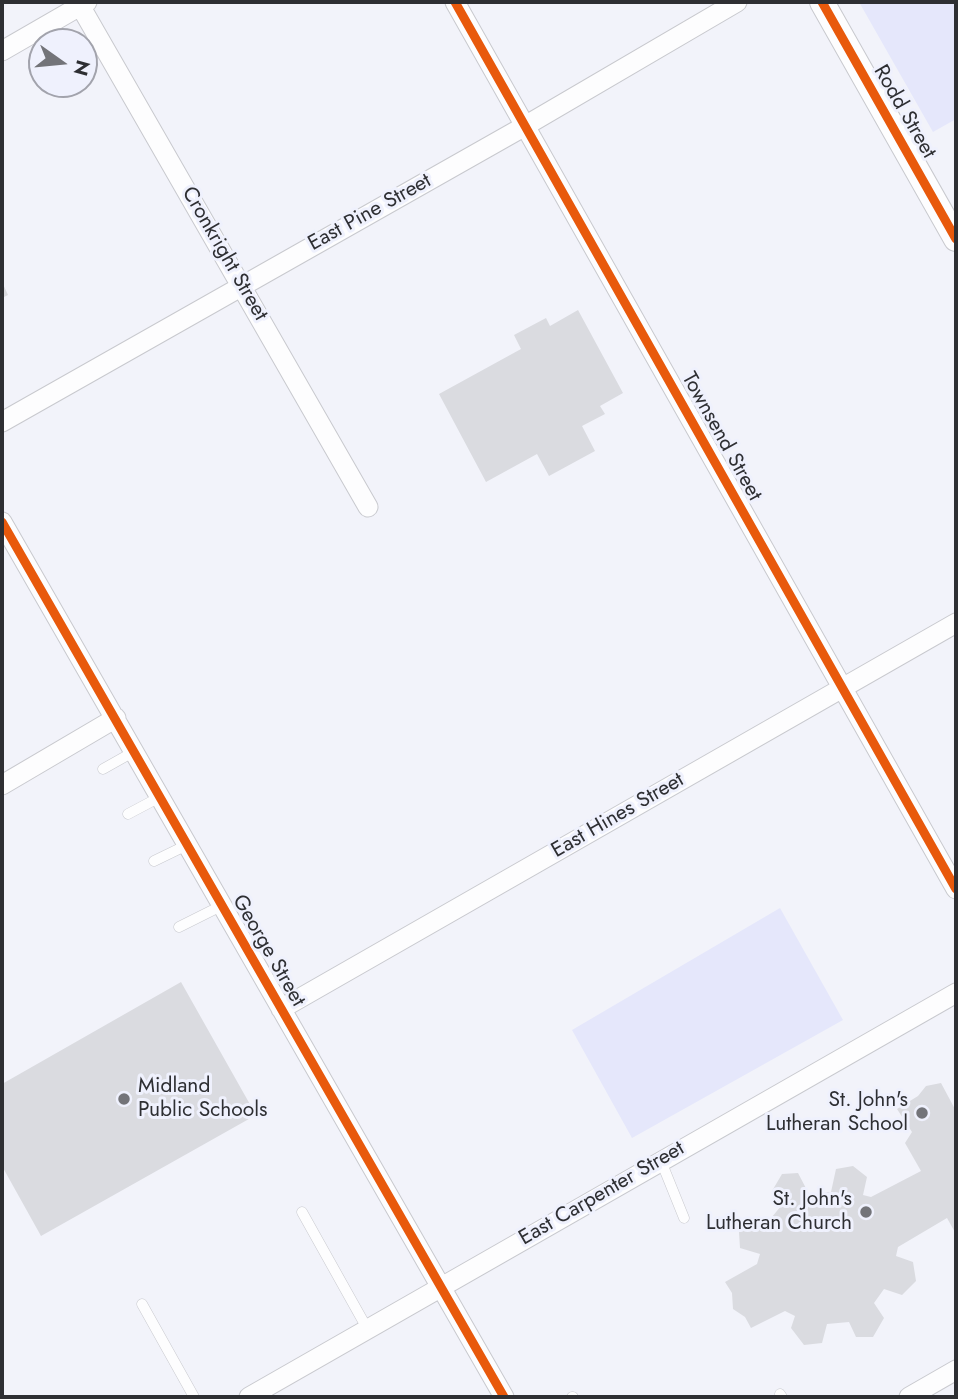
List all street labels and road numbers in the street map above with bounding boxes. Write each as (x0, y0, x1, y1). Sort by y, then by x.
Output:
street label: Rodd Street (867, 61, 941, 163)
street label: East Pine Street (304, 169, 436, 257)
street label: Cronkright Street (176, 183, 272, 325)
street label: Townsend Street (675, 368, 767, 506)
street label: East Hines Street (547, 768, 689, 864)
street label: George Street (226, 891, 310, 1011)
street label: East Carpenter Street (515, 1136, 689, 1252)

